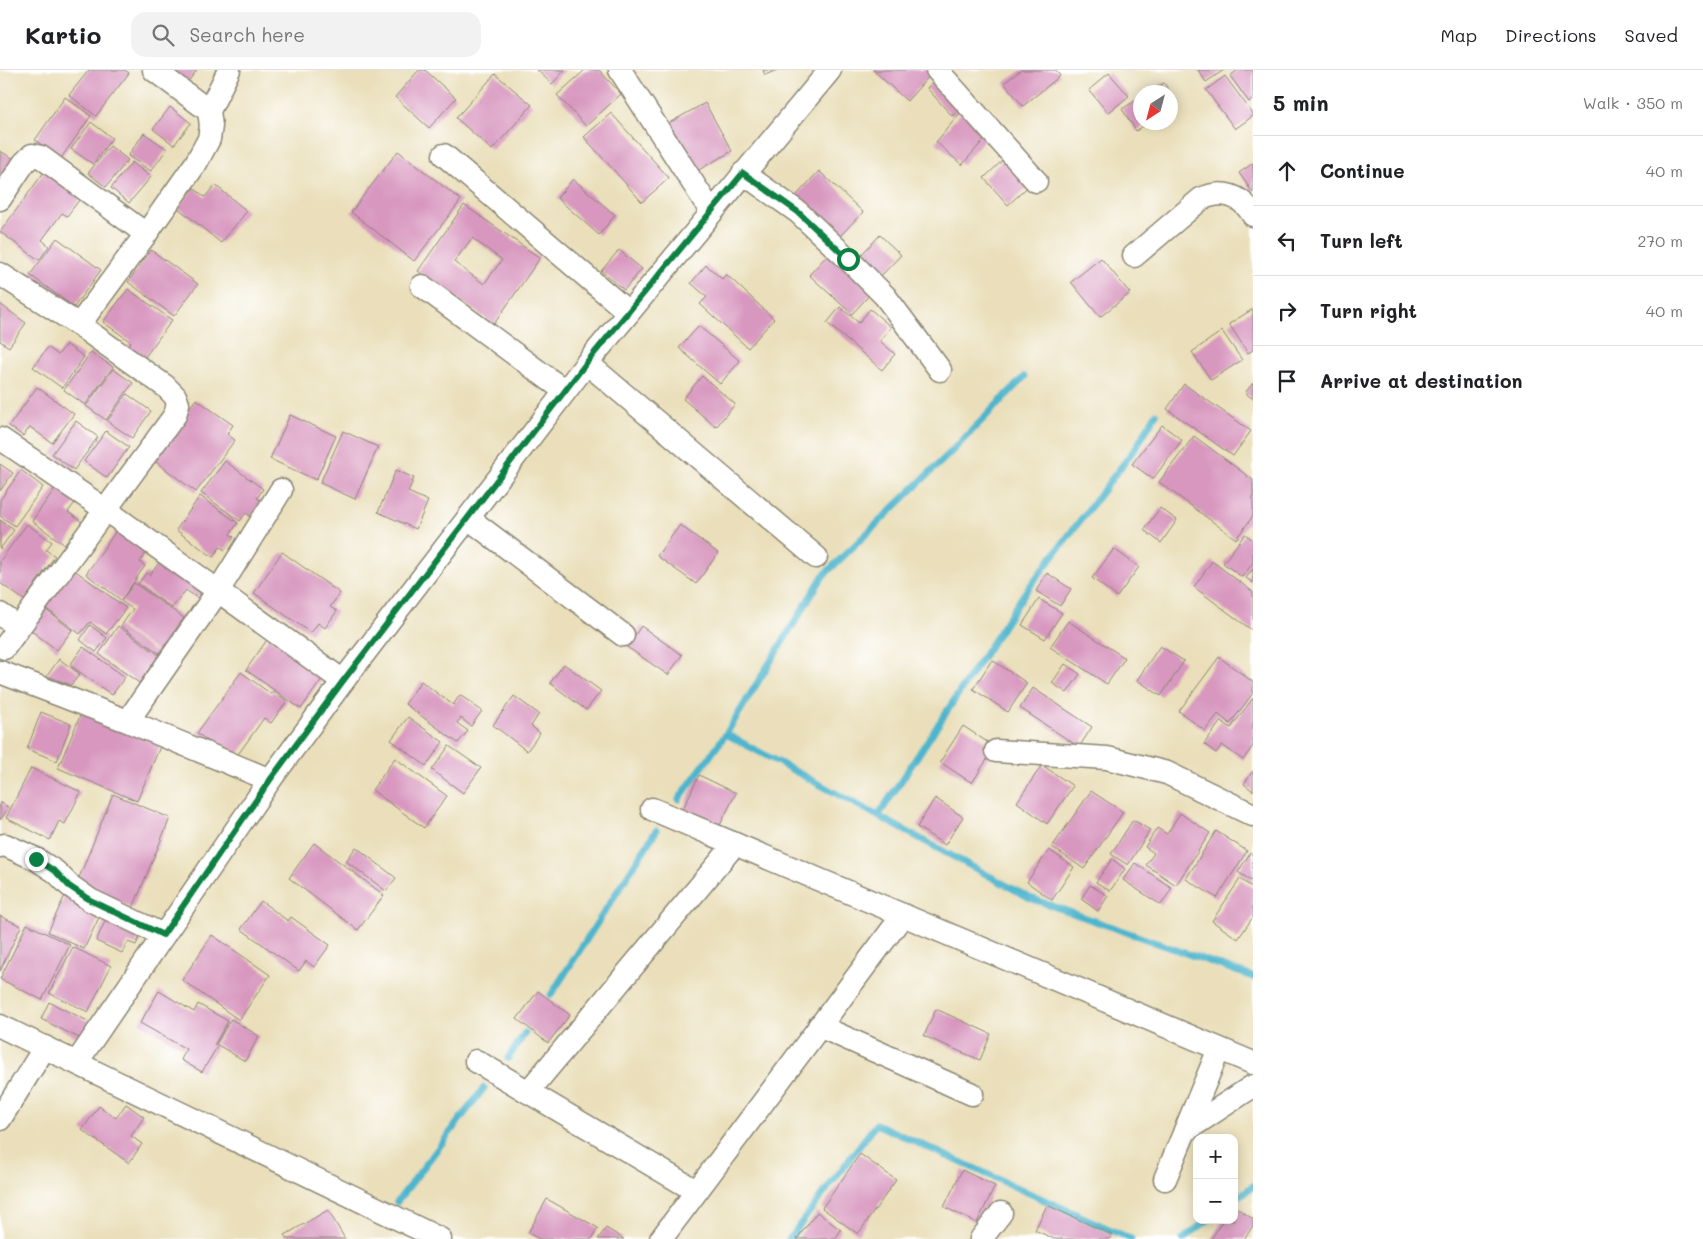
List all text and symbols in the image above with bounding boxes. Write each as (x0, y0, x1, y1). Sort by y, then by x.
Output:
search box (131, 12, 481, 57)
text: Kartio (25, 19, 101, 50)
icon: search (149, 21, 177, 49)
text: Search here (189, 22, 305, 47)
text: Map (1440, 23, 1477, 47)
text: Directions (1505, 23, 1597, 47)
text: Saved (1625, 23, 1678, 47)
north arrow (1133, 85, 1178, 130)
text: 5 min (1273, 89, 1329, 116)
text: Walk · 350 m (1583, 92, 1683, 113)
icon: ahead (1273, 157, 1301, 185)
text: Continue (1320, 158, 1405, 183)
text: 40 m (1646, 160, 1683, 181)
icon: left (1273, 227, 1301, 255)
text: Turn left (1320, 228, 1403, 253)
text: 270 m (1637, 230, 1683, 251)
route start (837, 248, 860, 271)
icon: right (1273, 297, 1301, 325)
text: Turn right (1320, 298, 1417, 323)
text: 40 m (1646, 300, 1683, 321)
icon: arrive (1273, 367, 1301, 395)
text: Arrive at destination (1320, 368, 1523, 393)
route end (25, 848, 48, 871)
map controls (1193, 1134, 1238, 1224)
button: + (1193, 1134, 1238, 1179)
button: − (1193, 1179, 1238, 1224)

